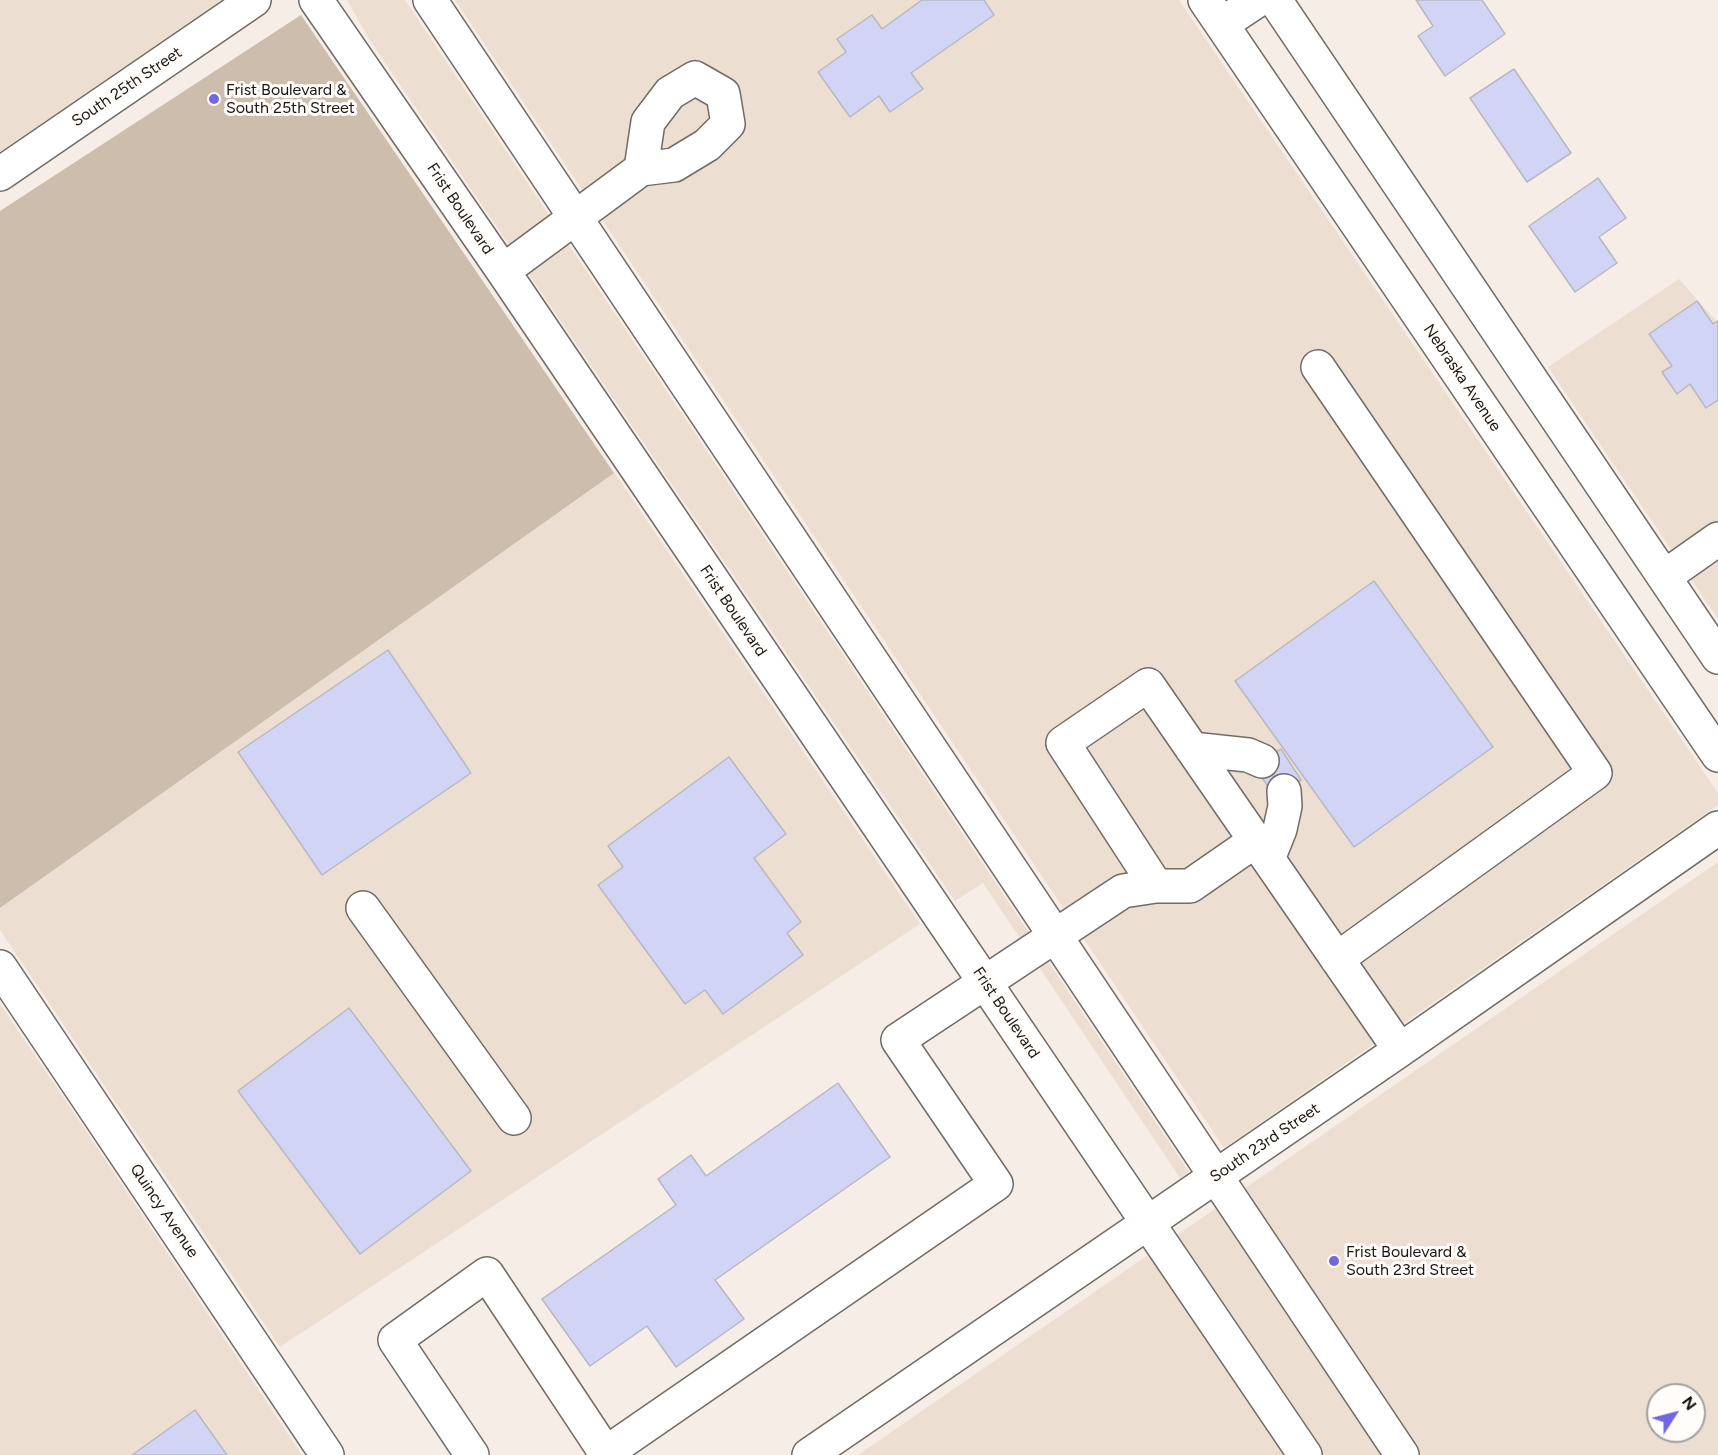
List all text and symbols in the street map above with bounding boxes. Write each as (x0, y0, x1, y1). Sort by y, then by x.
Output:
street label: South 25th Street (68, 43, 186, 131)
place label: Frist Boulevard & South 25th Street (226, 80, 355, 118)
marker: Frist Boulevard & South 25th Street (207, 92, 221, 106)
street label: Frist Boulevard (422, 160, 498, 258)
street label: Nebraska Avenue (1419, 321, 1505, 435)
street label: Frist Boulevard (695, 562, 771, 660)
street label: Frist Boulevard (968, 964, 1044, 1062)
street label: South 23rd Street (1207, 1099, 1323, 1187)
street label: Quincy Avenue (126, 1160, 202, 1262)
place label: Frist Boulevard & South 23rd Street (1346, 1242, 1474, 1280)
marker: Frist Boulevard & South 23rd Street (1327, 1254, 1341, 1268)
north arrow (1646, 1383, 1706, 1443)
text: N (1678, 1393, 1701, 1414)

